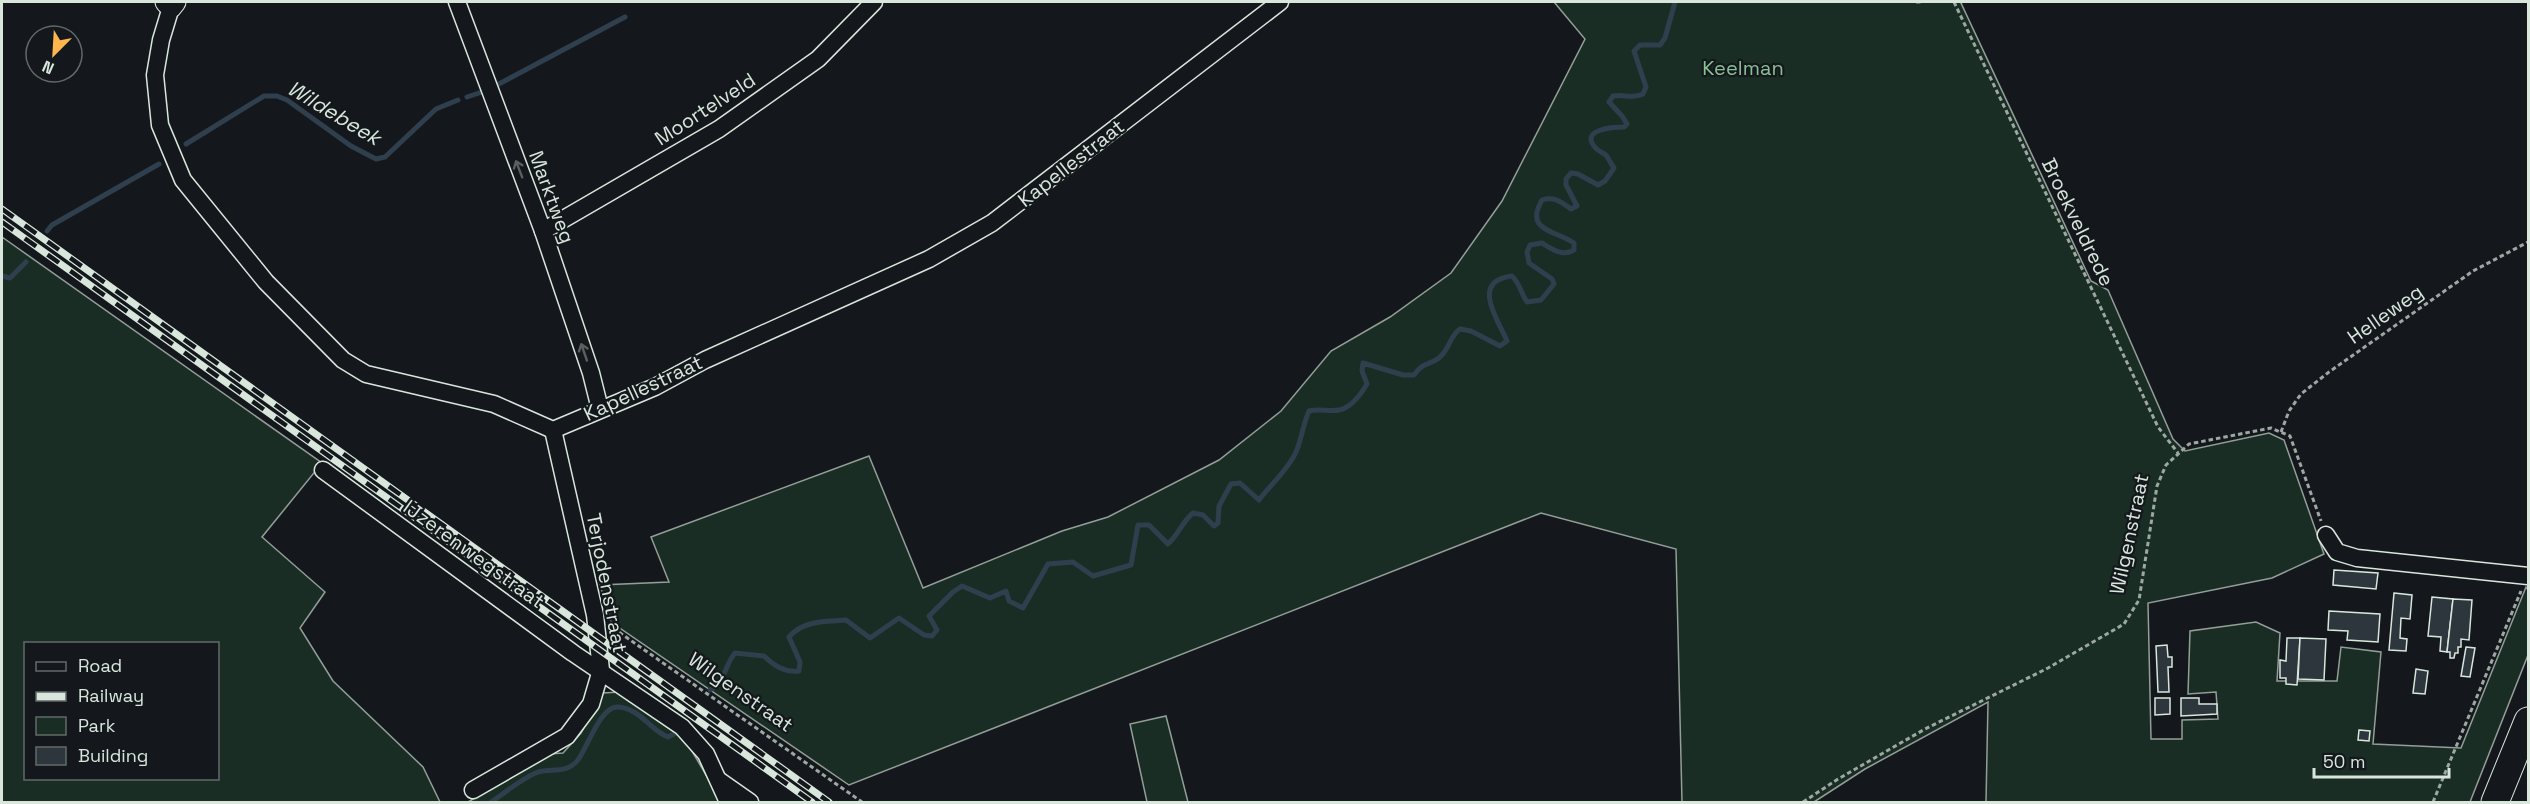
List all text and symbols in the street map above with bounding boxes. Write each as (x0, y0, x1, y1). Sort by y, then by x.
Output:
north arrow (24, 24, 84, 84)
text: N (39, 55, 57, 79)
park label: Keelman (1702, 55, 1784, 81)
street label: Moortelveld (650, 67, 760, 151)
water label: Wildebeek (283, 74, 388, 152)
street label: Kapellestraat (1012, 113, 1130, 213)
street label: Marktweg (523, 147, 581, 247)
street label: Broekveldrede (2036, 154, 2120, 290)
one-way arrow (513, 160, 524, 178)
street label: Helleweg (2342, 278, 2428, 350)
one-way arrow (578, 343, 589, 362)
street label: Kapellestraat (579, 349, 707, 427)
street label: Wilgenstraat (2104, 471, 2154, 597)
street label: IJzerenwegstraat (398, 494, 550, 614)
street label: Terjodenstraat (581, 511, 633, 655)
legend (24, 642, 219, 780)
street label: Wilgenstraat (683, 646, 799, 738)
text: Road (78, 654, 122, 677)
text: Railway (78, 684, 144, 707)
text: Park (78, 714, 116, 737)
scale bar (2314, 741, 2449, 779)
text: Building (78, 744, 148, 767)
text: 50 m (2323, 750, 2365, 773)

